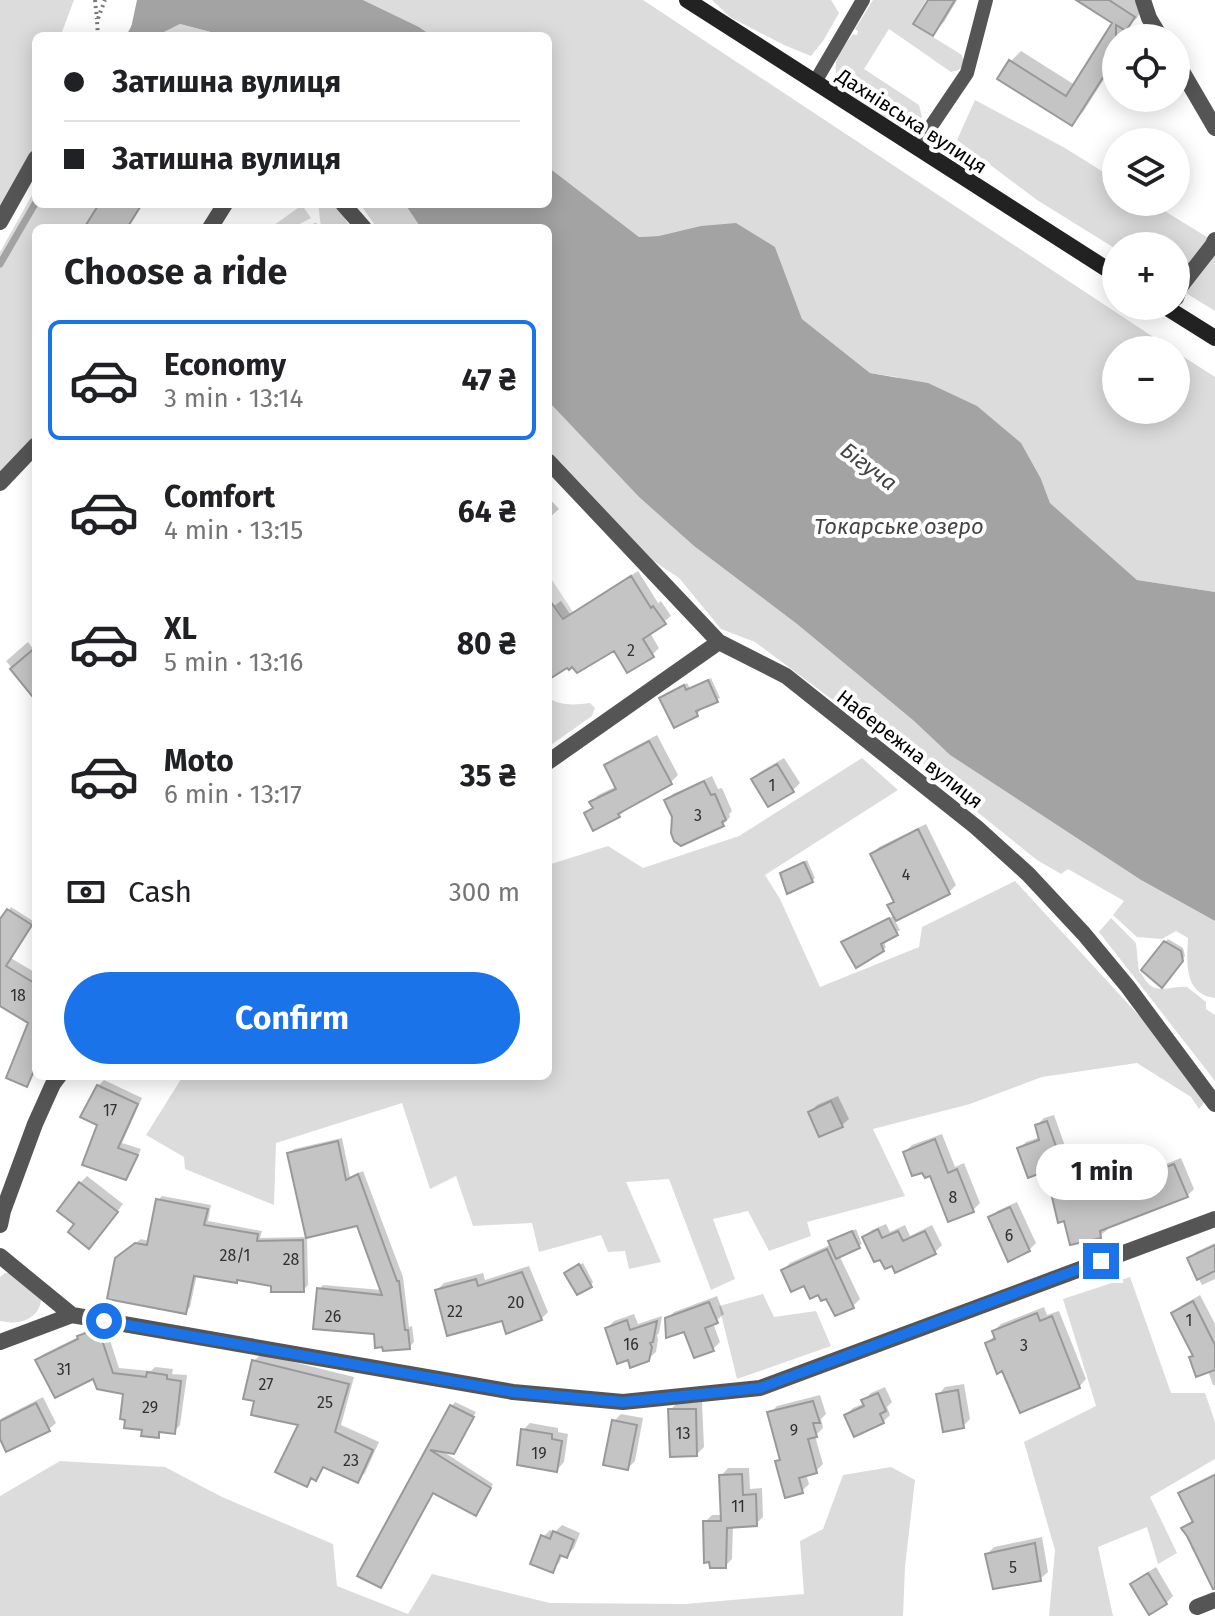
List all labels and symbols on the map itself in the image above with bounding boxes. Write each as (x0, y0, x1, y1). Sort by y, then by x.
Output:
street label: Дахнівська вулиця (831, 63, 992, 179)
water label: Бігуча (835, 436, 902, 496)
water label: Токарське озеро (814, 513, 984, 540)
house number: 2 (627, 641, 635, 660)
street label: Набережна вулиця (832, 684, 988, 814)
house number: 1 (769, 776, 775, 795)
house number: 3 (694, 806, 702, 825)
house number: 4 (902, 865, 911, 884)
house number: 18 (10, 986, 26, 1005)
house number: 17 (103, 1101, 117, 1120)
callout: 1 min (1035, 1145, 1167, 1201)
house number: 8 (949, 1188, 958, 1207)
house number: 6 (1005, 1226, 1013, 1245)
route end (1083, 1243, 1119, 1279)
house number: 28/1 (219, 1246, 251, 1265)
house number: 28 (283, 1250, 300, 1269)
house number: 20 (508, 1293, 524, 1312)
house number: 22 (447, 1302, 463, 1321)
route start (86, 1303, 122, 1339)
house number: 26 (325, 1307, 341, 1326)
house number: 1 (1186, 1311, 1192, 1330)
house number: 16 (623, 1335, 639, 1354)
house number: 3 (1020, 1336, 1028, 1355)
house number: 31 (57, 1360, 71, 1379)
house number: 27 (259, 1375, 273, 1394)
house number: 25 (317, 1393, 333, 1412)
house number: 29 (142, 1398, 158, 1417)
house number: 9 (790, 1421, 798, 1440)
house number: 13 (676, 1424, 690, 1443)
house number: 19 (531, 1444, 547, 1463)
house number: 23 (343, 1451, 359, 1470)
house number: 11 (731, 1497, 745, 1516)
house number: 5 (1009, 1558, 1017, 1577)

